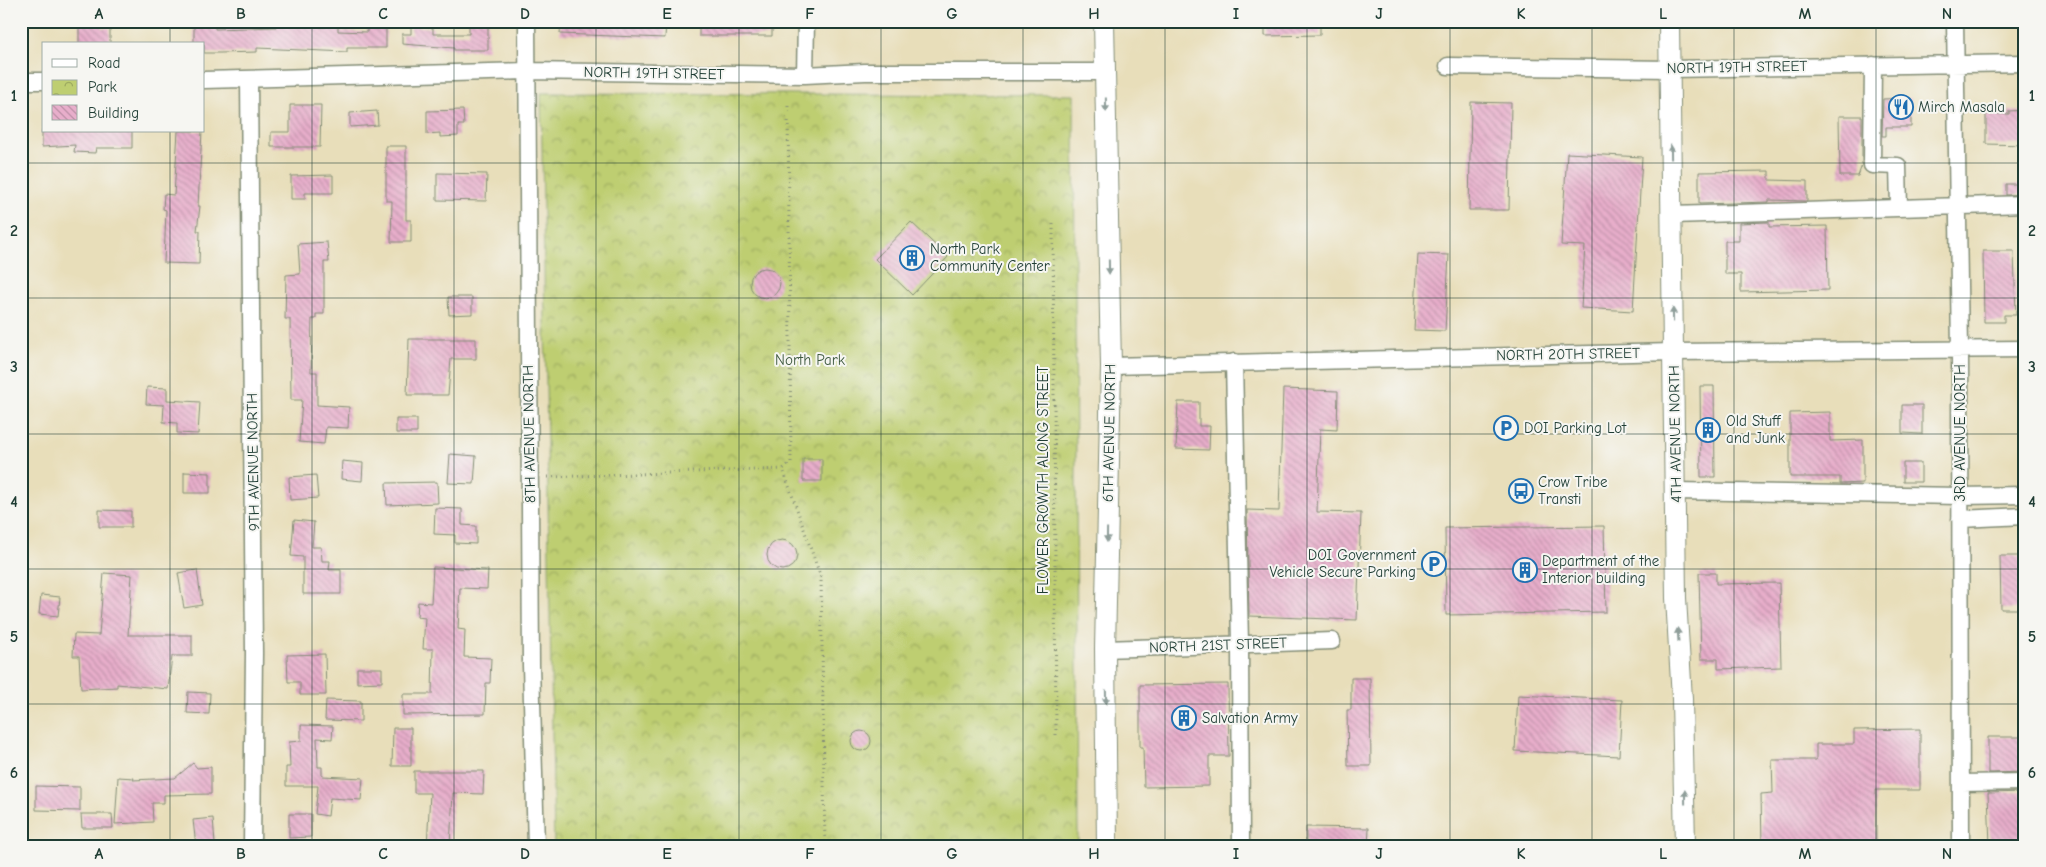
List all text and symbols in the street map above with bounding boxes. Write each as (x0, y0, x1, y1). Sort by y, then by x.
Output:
text: A (95, 5, 104, 23)
text: B (236, 5, 246, 23)
text: C (378, 5, 388, 23)
text: D (520, 5, 530, 23)
text: E (662, 5, 672, 23)
text: F (805, 5, 815, 23)
text: G (946, 5, 958, 23)
text: H (1088, 5, 1100, 23)
text: I (1233, 5, 1239, 23)
text: J (1375, 5, 1383, 23)
text: K (1516, 5, 1526, 23)
text: L (1659, 5, 1667, 23)
text: M (1799, 5, 1812, 23)
text: N (1942, 5, 1952, 23)
legend (42, 42, 205, 132)
text: Road (88, 54, 120, 72)
street label: NORTH 19TH STREET (1667, 57, 1808, 77)
street label: NORTH 19TH STREET (584, 63, 725, 83)
text: Park (88, 78, 117, 96)
text: 1 (11, 87, 17, 105)
text: 1 (2029, 87, 2035, 105)
restaurant icon: Mirch Masala (1888, 94, 1914, 120)
one-way arrow (1102, 97, 1110, 113)
place label: Mirch Masala (1918, 98, 2005, 116)
text: Building (88, 104, 139, 122)
one-way arrow (1667, 144, 1675, 160)
text: 2 (10, 222, 18, 240)
text: 2 (2028, 222, 2036, 240)
place label: North Park Community Center (930, 240, 1050, 275)
building icon: North Park Community Center (899, 245, 925, 271)
one-way arrow (1105, 260, 1113, 276)
one-way arrow (1669, 307, 1677, 323)
street label: NORTH 20TH STREET (1496, 344, 1640, 364)
park label: North Park (775, 351, 846, 369)
text: 3 (10, 358, 18, 376)
text: 3 (2028, 358, 2036, 376)
street label: 6TH AVENUE NORTH (1099, 364, 1119, 502)
street label: 3RD AVENUE NORTH (1951, 364, 1969, 502)
street label: 8TH AVENUE NORTH (519, 365, 539, 503)
street label: FLOWER GROWTH ALONG STREET (1034, 365, 1052, 594)
street label: 4TH AVENUE NORTH (1665, 365, 1685, 503)
street label: 9TH AVENUE NORTH (243, 393, 263, 531)
place label: Old Stuff and Junk (1726, 412, 1786, 447)
parking icon: DOI Parking Lot (1493, 415, 1519, 441)
building icon: Old Stuff and Junk (1695, 417, 1721, 443)
place label: DOI Parking Lot (1524, 419, 1627, 437)
place label: Crow Tribe Transti (1538, 473, 1608, 508)
bus stop icon: Crow Tribe Transti (1508, 478, 1534, 504)
text: 4 (10, 493, 18, 511)
text: 4 (2028, 493, 2036, 511)
one-way arrow (1103, 527, 1111, 543)
place label: DOI Government Vehicle Secure Parking (1270, 546, 1417, 581)
parking icon: DOI Government Vehicle Secure Parking (1421, 551, 1447, 577)
place label: Department of the Interior building (1542, 552, 1660, 587)
building icon: Department of the Interior building (1512, 557, 1538, 583)
one-way arrow (1674, 626, 1682, 642)
text: 5 (10, 628, 18, 646)
text: 5 (2028, 628, 2036, 646)
street label: NORTH 21ST STREET (1149, 634, 1287, 656)
one-way arrow (1102, 690, 1110, 706)
building icon: Salvation Army (1171, 705, 1197, 731)
place label: Salvation Army (1202, 709, 1298, 727)
text: 6 (10, 764, 18, 782)
text: 6 (2028, 764, 2036, 782)
one-way arrow (1681, 789, 1689, 805)
text: A (95, 845, 104, 863)
text: B (236, 845, 246, 863)
text: C (378, 845, 388, 863)
text: D (520, 845, 530, 863)
text: E (662, 845, 672, 863)
text: F (805, 845, 815, 863)
text: G (946, 845, 958, 863)
text: H (1088, 845, 1100, 863)
text: I (1233, 845, 1239, 863)
text: J (1375, 845, 1383, 863)
text: K (1516, 845, 1526, 863)
text: L (1659, 845, 1667, 863)
text: M (1799, 845, 1812, 863)
text: N (1942, 845, 1952, 863)

